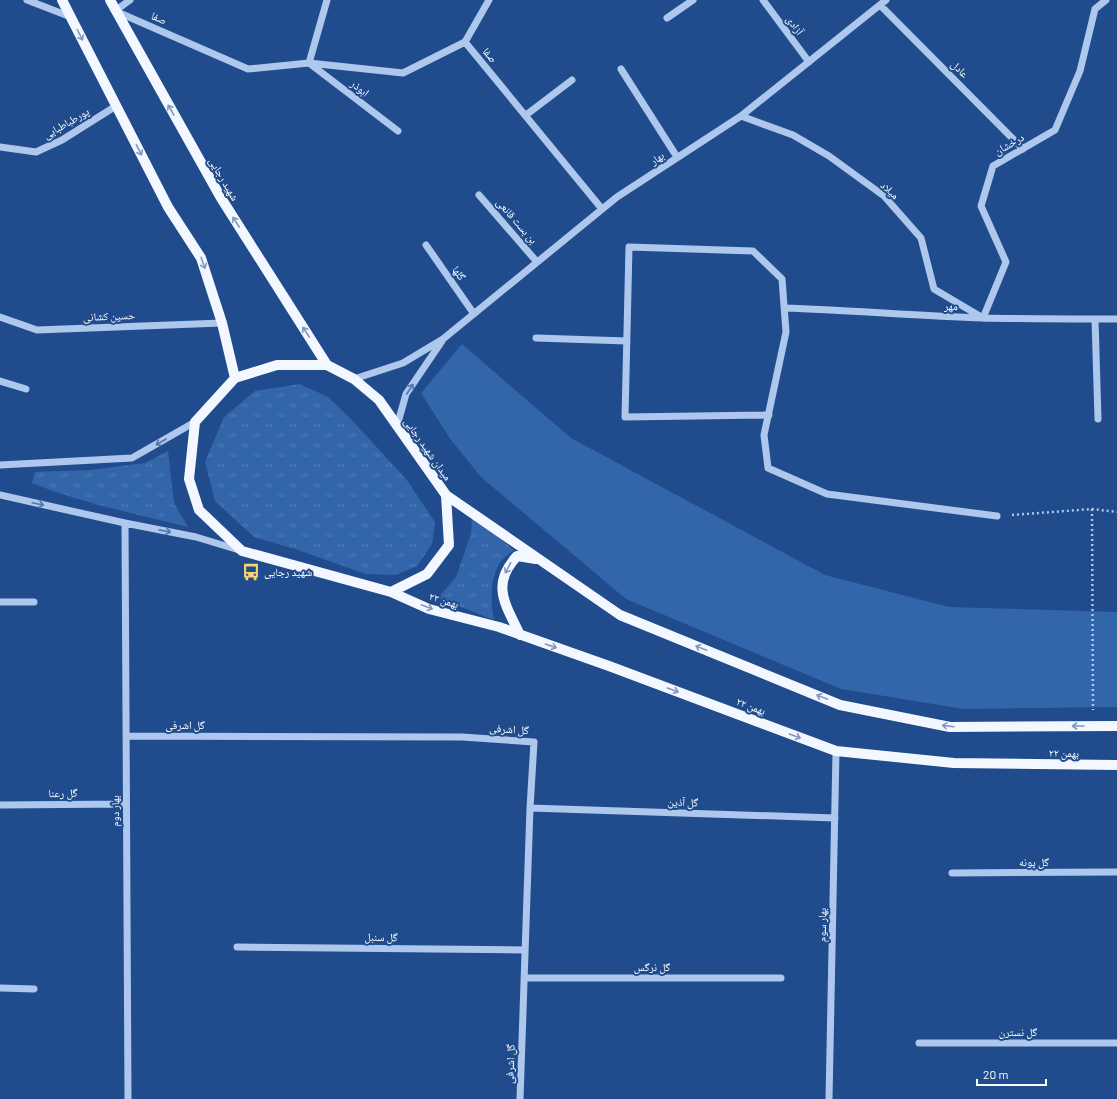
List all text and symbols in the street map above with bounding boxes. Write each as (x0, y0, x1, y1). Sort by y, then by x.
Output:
street label: صفا (149, 8, 169, 27)
street label: آزادی (783, 12, 807, 38)
one-way arrow (77, 28, 84, 40)
street label: صفا (480, 44, 500, 65)
street label: عادل (948, 57, 972, 81)
street label: ابوذر (348, 76, 372, 99)
street label: پورطباطبایی (40, 104, 92, 142)
one-way arrow (167, 104, 175, 116)
street label: درخشان (992, 130, 1027, 158)
one-way arrow (136, 144, 143, 156)
street label: بهار (646, 148, 666, 168)
street label: شهید رجایی (206, 155, 242, 203)
street label: میلاد (878, 178, 902, 201)
street label: بن بست قانعی (493, 195, 541, 247)
one-way arrow (232, 216, 240, 228)
one-way arrow (199, 257, 207, 269)
street label: گلها (450, 263, 469, 283)
street label: مهر (943, 299, 958, 312)
street label: حسین کشانی (83, 308, 135, 324)
one-way arrow (302, 326, 310, 338)
one-way arrow (405, 384, 414, 395)
street label: میدان شهید رجایی (401, 415, 455, 483)
one-way arrow (155, 438, 167, 446)
one-way arrow (31, 500, 44, 508)
one-way arrow (158, 527, 171, 535)
bus stop icon: شهید رجایی (241, 562, 261, 582)
one-way arrow (504, 562, 511, 574)
place label: شهید رجایی (264, 565, 312, 579)
street label: ۲۲ بهمن (427, 589, 461, 611)
one-way arrow (421, 604, 433, 612)
one-way arrow (544, 643, 557, 650)
one-way arrow (696, 644, 708, 651)
one-way arrow (667, 687, 679, 695)
one-way arrow (816, 693, 828, 701)
street label: ۲۲ بهمن (734, 694, 768, 718)
street label: گل اشرفی (165, 718, 205, 732)
street label: گل اشرفی (489, 721, 530, 737)
one-way arrow (942, 722, 955, 730)
one-way arrow (1072, 722, 1085, 730)
one-way arrow (789, 732, 801, 740)
street label: ۲۲ بهمن (1049, 746, 1079, 760)
street label: گل رعنا (48, 786, 78, 800)
street label: گل آذین (667, 794, 699, 810)
street label: بهار دوم (108, 795, 122, 827)
street label: گل پونه (1019, 855, 1050, 869)
street label: بهار سوم (815, 908, 829, 942)
street label: گل سنبل (364, 930, 398, 944)
street label: گل نرگس (634, 960, 671, 974)
street label: گل نسترن (999, 1025, 1038, 1039)
street label: گل اشرفی (502, 1043, 518, 1084)
scale bar (977, 1061, 1046, 1087)
text: 20 m (983, 1067, 1009, 1081)

